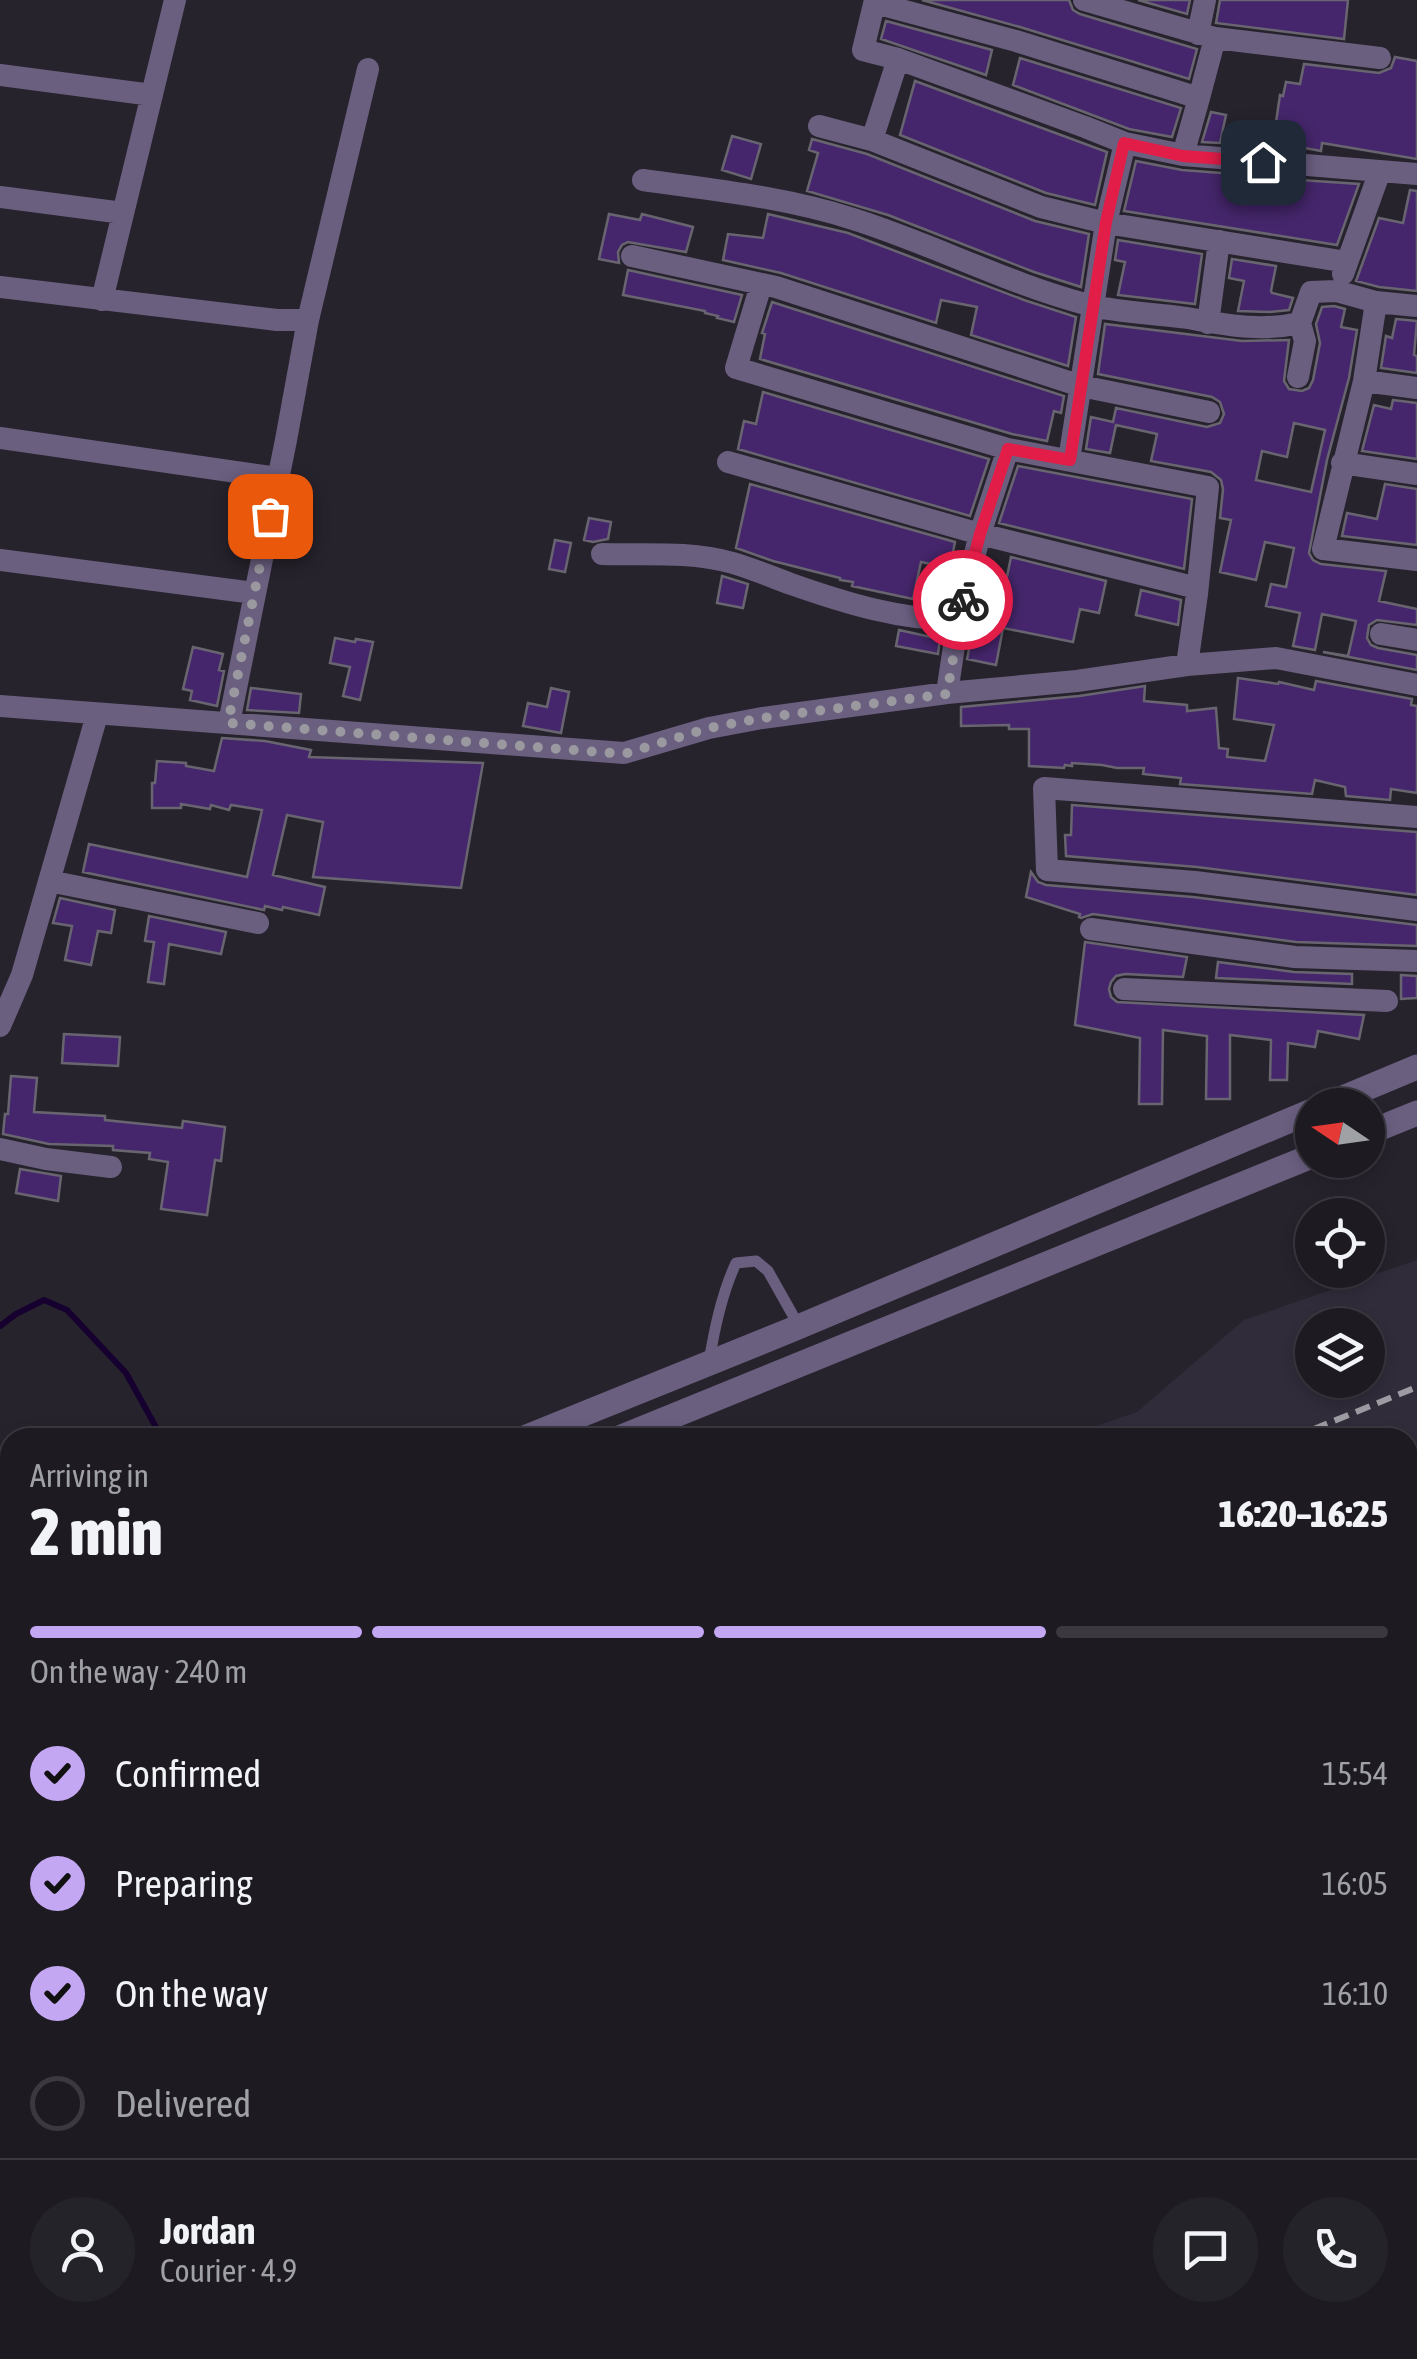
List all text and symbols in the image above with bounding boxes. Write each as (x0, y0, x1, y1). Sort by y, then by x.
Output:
pin (1221, 120, 1306, 205)
icon: home (1236, 135, 1291, 190)
pin (228, 474, 313, 559)
icon: bag (243, 489, 298, 544)
courier (913, 550, 1013, 650)
icon: bike (936, 573, 991, 628)
north arrow (1295, 1088, 1385, 1178)
map controls (1295, 1088, 1385, 1398)
button: locate (1295, 1198, 1385, 1288)
button: layers (1295, 1308, 1385, 1398)
text: Arriving in (30, 1457, 149, 1494)
text: 16:20–16:25 (1218, 1492, 1388, 1535)
text: 2 min (30, 1494, 163, 1569)
text: On the way · 240 m (30, 1653, 247, 1690)
icon: check (30, 1746, 85, 1801)
text: Confirmed (115, 1752, 261, 1795)
text: 15:54 (1322, 1755, 1388, 1792)
icon: check (30, 1856, 85, 1911)
text: Preparing (115, 1862, 253, 1905)
text: 16:05 (1322, 1865, 1388, 1902)
icon: check (30, 1966, 85, 2021)
text: On the way (115, 1972, 268, 2015)
text: 16:10 (1322, 1975, 1388, 2012)
text: Delivered (115, 2082, 251, 2125)
button: person (30, 2197, 135, 2302)
button: chat (1153, 2197, 1258, 2302)
button: phone (1283, 2197, 1388, 2302)
text: Jordan (160, 2209, 255, 2252)
text: Courier · 4.9 (160, 2252, 297, 2289)

